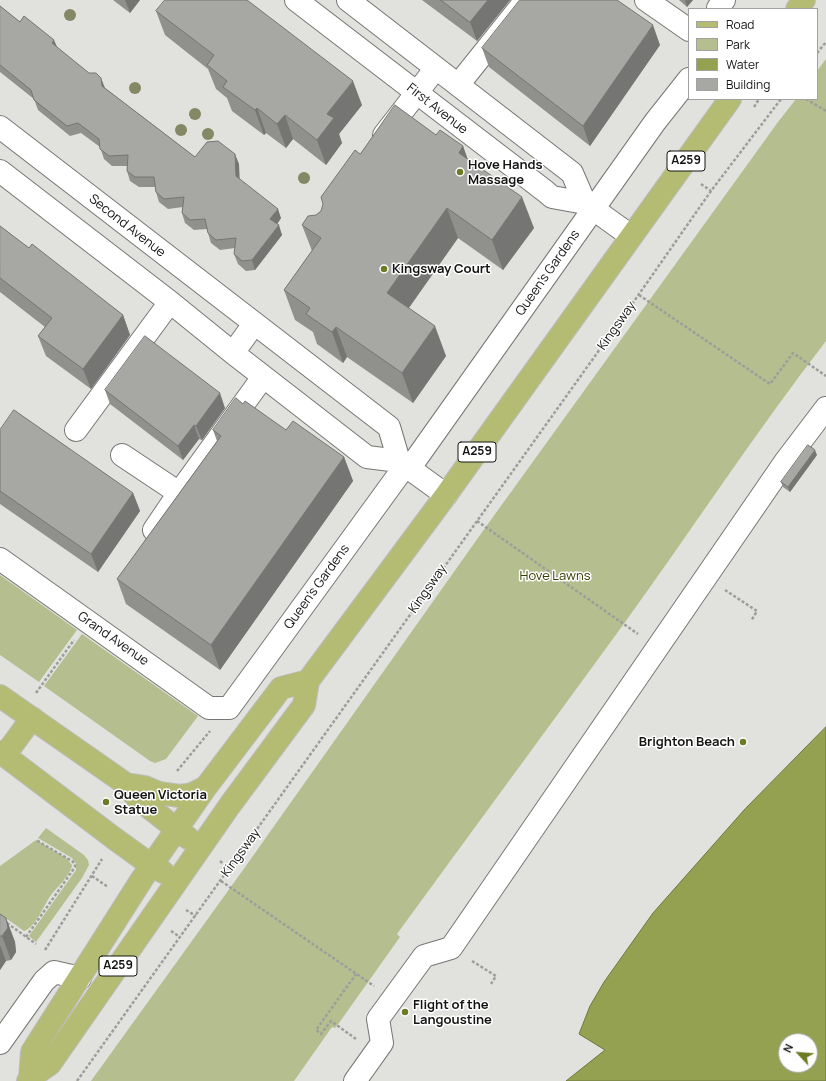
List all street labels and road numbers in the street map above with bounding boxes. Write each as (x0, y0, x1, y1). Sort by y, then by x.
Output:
street label: First Avenue (403, 80, 471, 138)
road number: A259 (667, 151, 705, 171)
street label: Second Avenue (86, 191, 168, 261)
street label: Queen's Gardens (513, 227, 583, 319)
street label: Kingsway (595, 299, 639, 353)
road number: A259 (458, 442, 496, 462)
street label: Queen's Gardens (281, 542, 353, 632)
street label: Kingsway (406, 562, 450, 616)
street label: Grand Avenue (74, 609, 152, 669)
street label: Kingsway (218, 826, 264, 880)
road number: A259 (99, 956, 137, 976)

